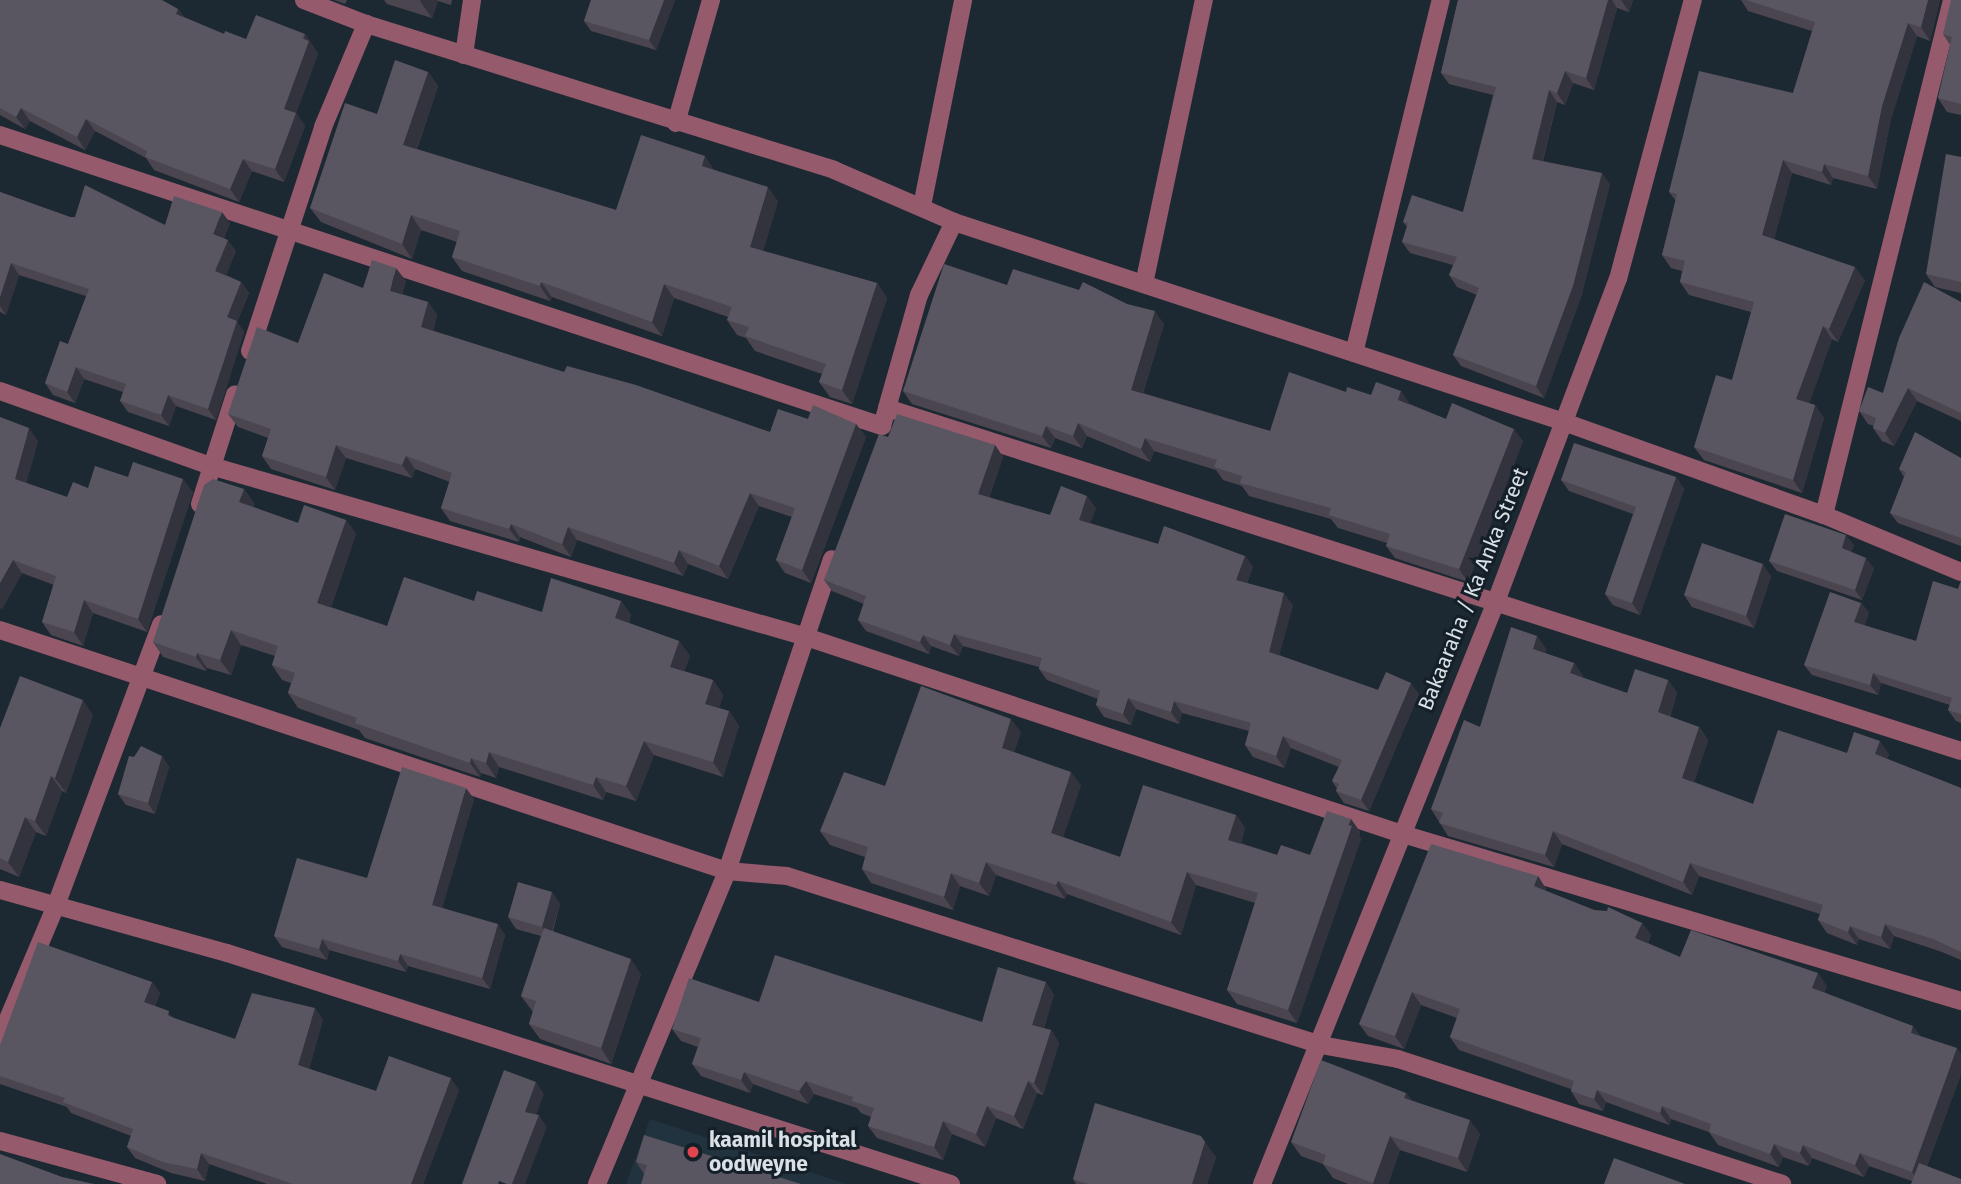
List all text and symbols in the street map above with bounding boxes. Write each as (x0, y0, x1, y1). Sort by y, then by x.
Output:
street label: Bakaaraha / Ka Anka Street (1413, 464, 1533, 714)
place label: kaamil hospital oodweyne (709, 1127, 856, 1177)
marker: kaamil hospital oodweyne (683, 1142, 703, 1162)

